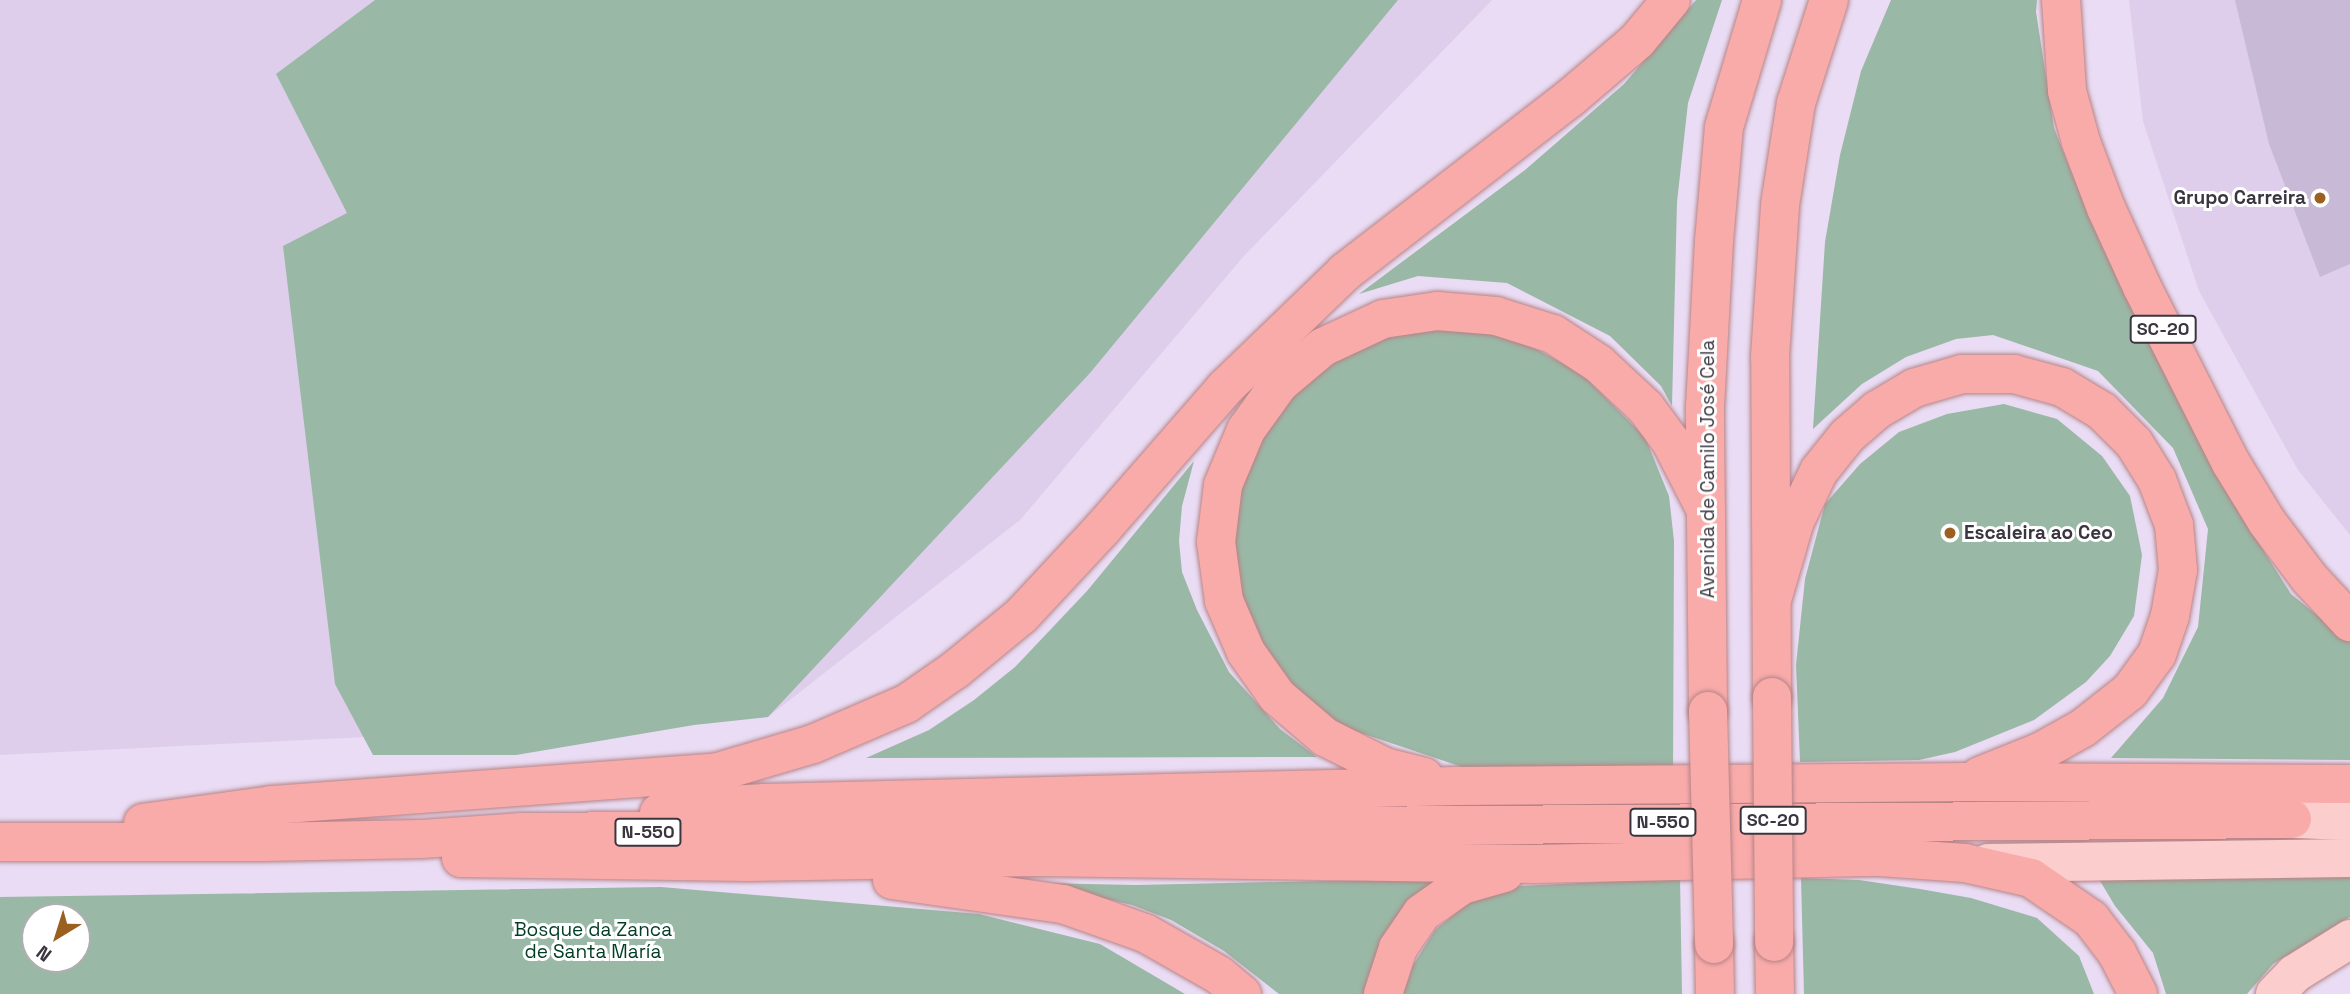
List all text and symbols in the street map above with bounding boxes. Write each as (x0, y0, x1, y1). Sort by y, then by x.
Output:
place label: Grupo Carreira (2173, 187, 2306, 209)
marker: Grupo Carreira (2312, 190, 2328, 206)
road number: SC-20 (2128, 314, 2198, 344)
street label: Avenida de Camilo José Cela (1697, 340, 1719, 598)
place label: Escaleira ao Ceo (1964, 522, 2113, 544)
marker: Escaleira ao Ceo (1942, 525, 1958, 541)
road number: SC-20 (1738, 806, 1808, 834)
road number: N-550 (1628, 808, 1698, 836)
road number: N-550 (613, 818, 683, 846)
north arrow (21, 903, 91, 973)
park label: Bosque da Zanca de Santa María (514, 919, 672, 963)
text: N (31, 940, 57, 967)

